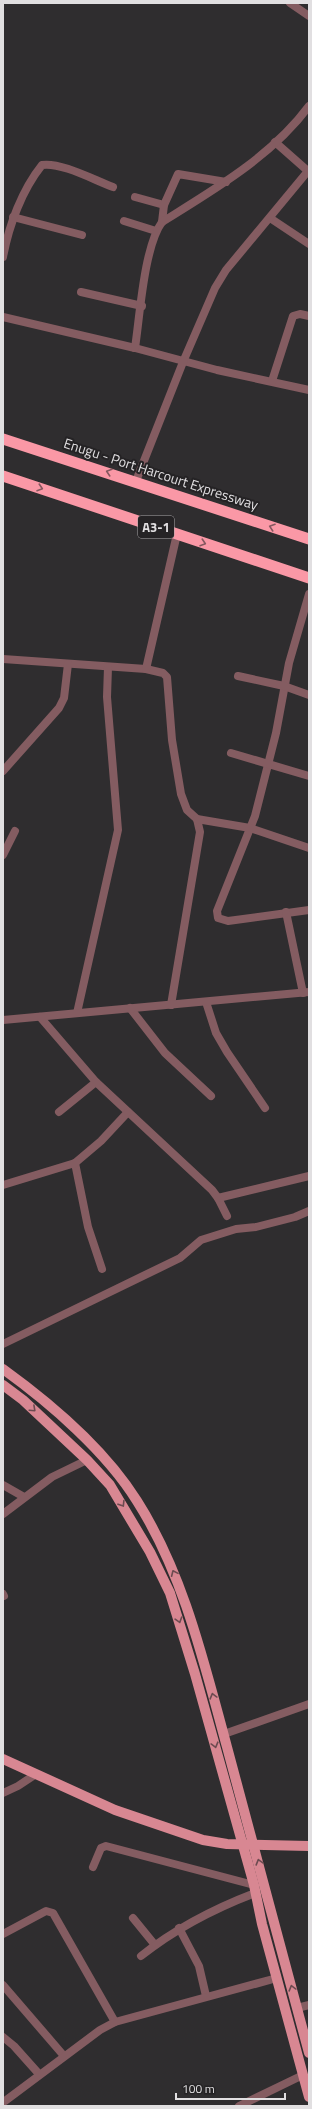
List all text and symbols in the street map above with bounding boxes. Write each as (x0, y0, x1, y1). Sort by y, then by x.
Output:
street label: Enugu - Port Harcourt Expressway (61, 432, 261, 515)
one-way arrow (106, 468, 113, 477)
one-way arrow (36, 483, 43, 492)
road number: A3-1 (138, 516, 174, 538)
one-way arrow (269, 523, 276, 532)
one-way arrow (200, 538, 207, 546)
one-way arrow (28, 1405, 36, 1412)
one-way arrow (117, 1500, 125, 1507)
one-way arrow (171, 1569, 179, 1576)
one-way arrow (174, 1616, 183, 1623)
one-way arrow (210, 1693, 218, 1700)
one-way arrow (210, 1741, 219, 1748)
one-way arrow (255, 1859, 264, 1866)
one-way arrow (288, 1985, 296, 1991)
scale bar (176, 2075, 285, 2101)
text: 100 m (182, 2079, 215, 2098)

